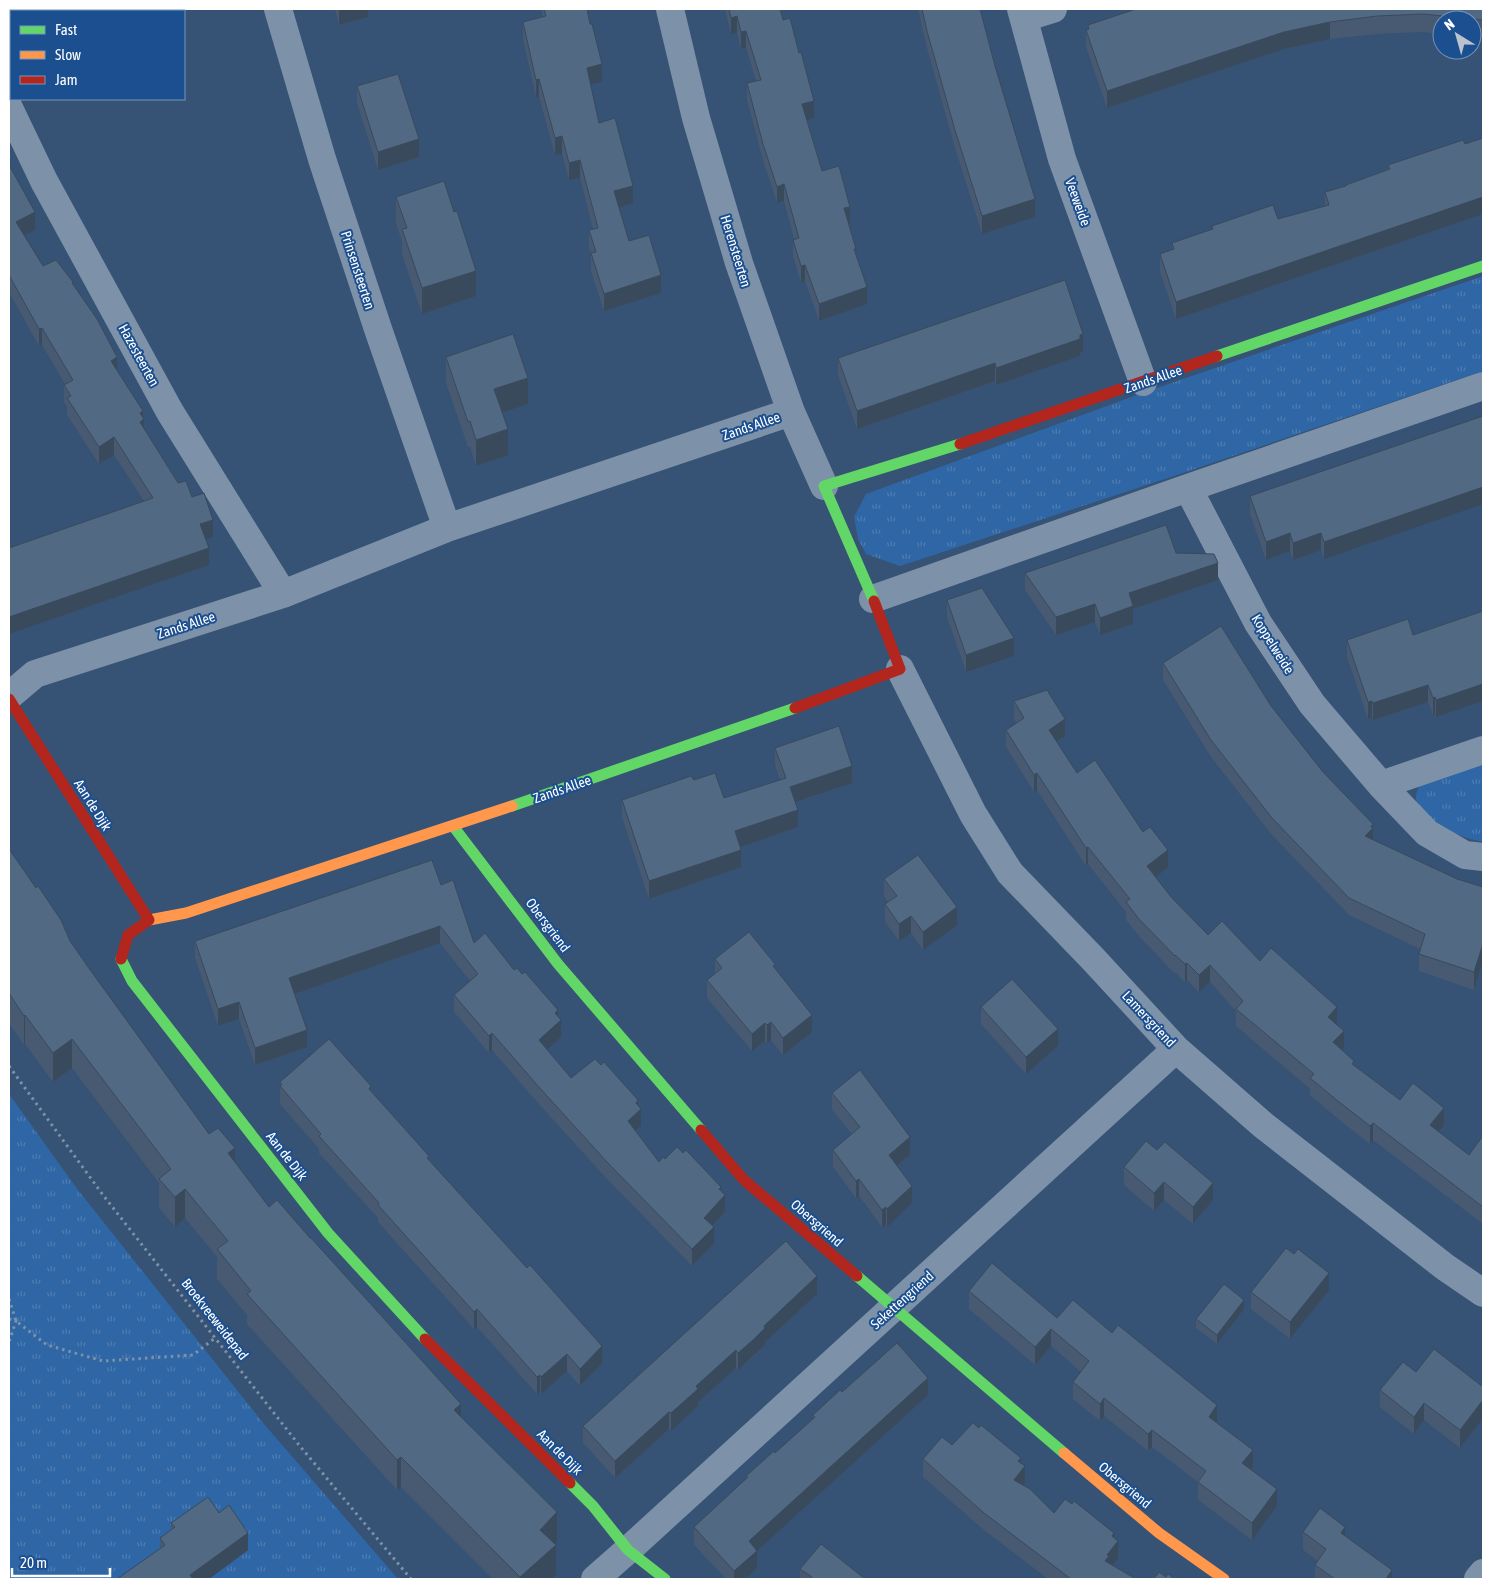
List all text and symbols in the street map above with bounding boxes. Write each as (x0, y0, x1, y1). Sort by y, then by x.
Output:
legend (10, 10, 185, 100)
north arrow (1432, 10, 1482, 60)
text: N (1441, 16, 1457, 33)
text: Fast (55, 21, 77, 38)
text: Slow (55, 46, 81, 63)
text: Jam (55, 71, 78, 88)
street label: Veeweide (1062, 176, 1094, 228)
street label: Herensteerten (717, 213, 755, 289)
street label: Prinsensteerten (338, 229, 378, 311)
street label: Hazesteerten (115, 321, 163, 389)
street label: Zands Allee (1122, 362, 1184, 396)
street label: Zands Allee (720, 409, 782, 443)
street label: Zands Allee (155, 608, 217, 642)
street label: Koppelweide (1248, 611, 1298, 677)
street label: Zands Allee (531, 772, 593, 806)
street label: Aan de Dijk (71, 776, 115, 834)
street label: Obersgriend (523, 895, 573, 955)
street label: Lamersgriend (1119, 988, 1179, 1050)
street label: Aan de Dijk (263, 1128, 311, 1184)
street label: Obersgriend (788, 1196, 846, 1250)
street label: Sekettengriend (867, 1268, 937, 1332)
street label: Broekveeweidepad (178, 1275, 252, 1363)
street label: Aan de Dijk (534, 1426, 586, 1478)
street label: Obersgriend (1096, 1458, 1154, 1512)
scale bar (12, 1546, 110, 1578)
text: 20 m (20, 1554, 47, 1571)

